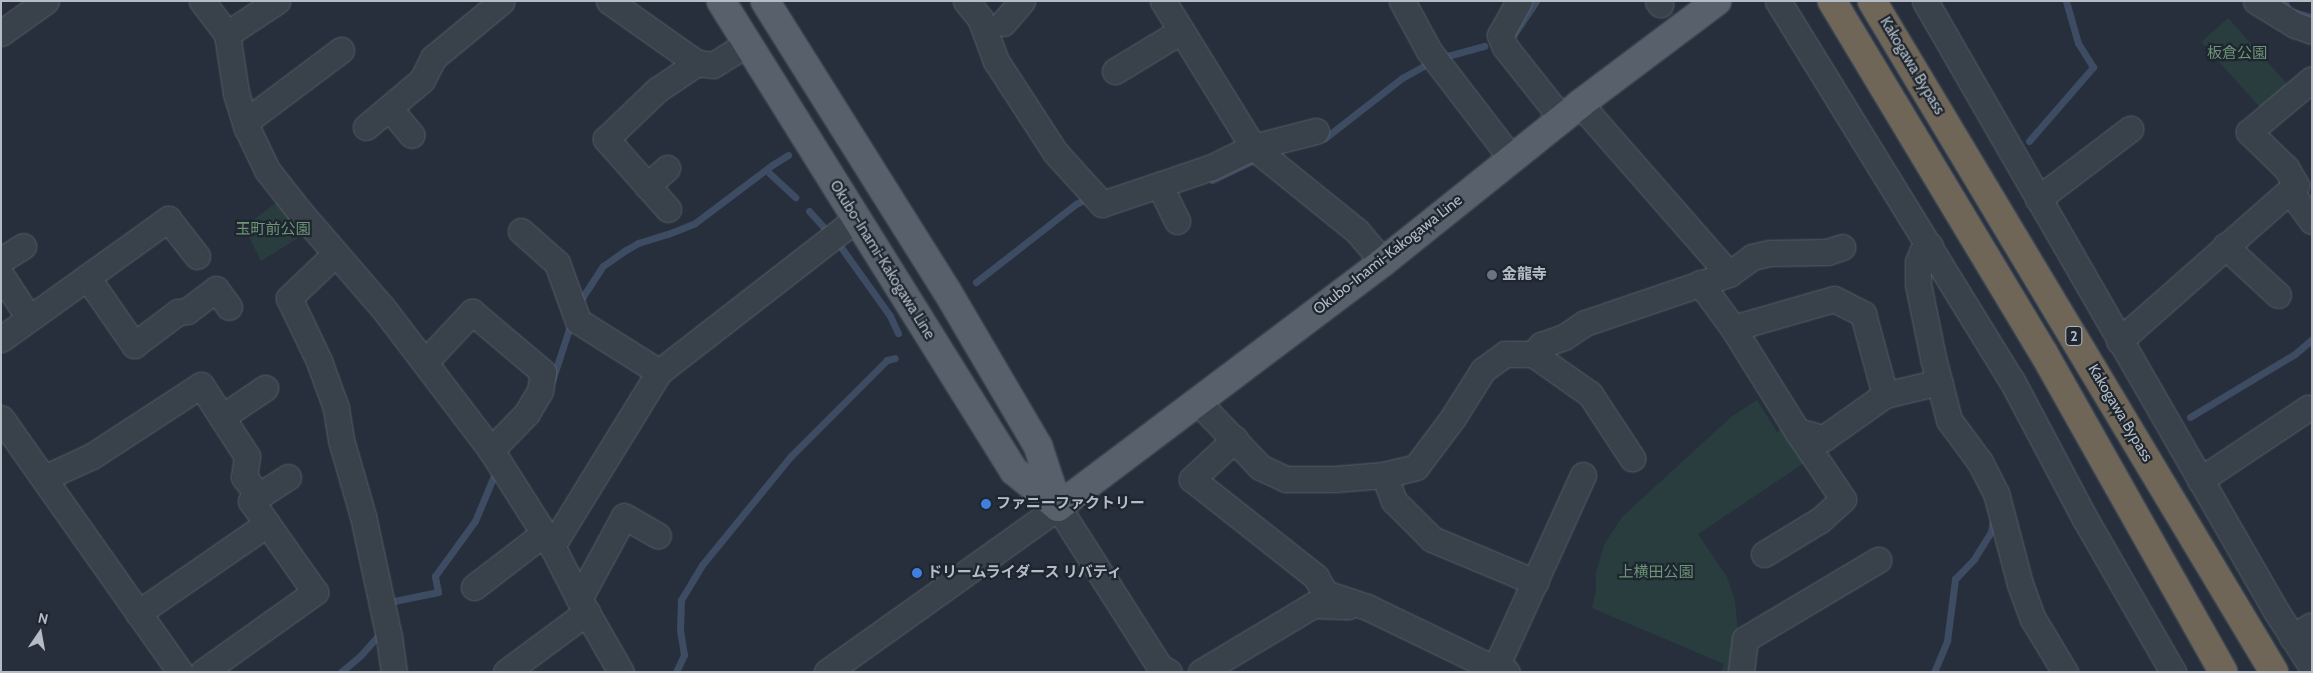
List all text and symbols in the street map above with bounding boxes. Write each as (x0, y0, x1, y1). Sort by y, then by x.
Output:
street label: Kakogawa Bypass (1876, 14, 1948, 118)
park label: 板倉公園 (2207, 45, 2267, 63)
street label: Okubo-Inami-Kakogawa Line (826, 177, 938, 343)
street label: Okubo-Inami-Kakogawa Line (1310, 191, 1466, 319)
park label: 玉町前公園 (236, 221, 310, 239)
place label: 金龍寺 (1502, 266, 1547, 284)
marker: 金龍寺 (1486, 269, 1498, 281)
road number: 2 (2065, 324, 2083, 348)
street label: Kakogawa Bypass (2084, 361, 2156, 465)
place label: ファニーファクトリー (996, 495, 1146, 513)
marker: ファニーファクトリー (980, 498, 992, 510)
place label: ドリームライダース リバティ (927, 564, 1125, 582)
park label: 上横田公園 (1619, 564, 1693, 582)
marker: ドリームライダース リバティ (911, 567, 923, 579)
north arrow (15, 608, 65, 658)
text: N (36, 608, 50, 628)

